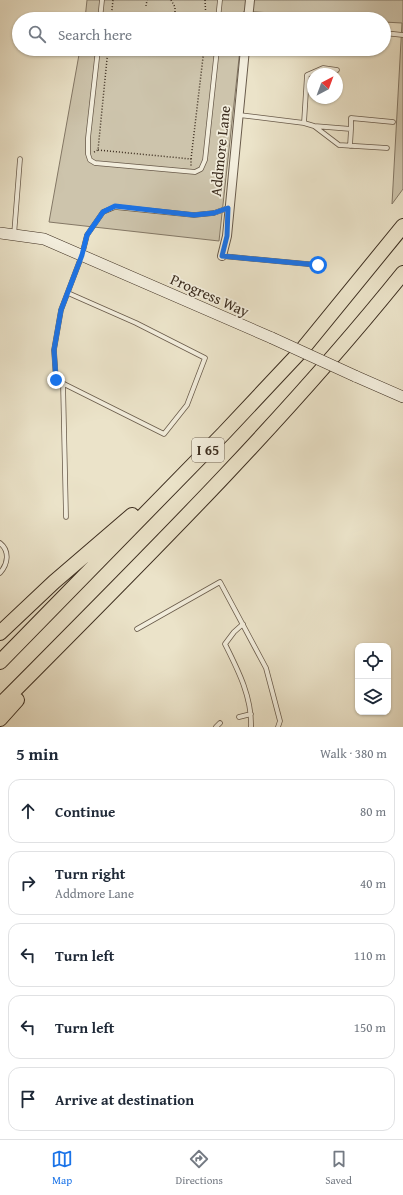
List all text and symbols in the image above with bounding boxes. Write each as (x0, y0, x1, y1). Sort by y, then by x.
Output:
search box (12, 12, 391, 56)
icon: search (26, 23, 48, 45)
text: Search here (58, 24, 132, 45)
north arrow (307, 68, 343, 104)
street label: Addmore Lane (205, 105, 235, 197)
route start (309, 256, 327, 274)
street label: Progress Way (167, 268, 253, 322)
route end (47, 371, 65, 389)
road number: I 65 (192, 438, 224, 462)
map controls (355, 643, 391, 715)
button: locate (355, 643, 391, 679)
button: layers (355, 679, 391, 715)
text: 5 min (16, 741, 58, 766)
text: Walk · 380 m (320, 744, 387, 763)
icon: ahead (17, 800, 39, 822)
text: Continue (55, 801, 116, 822)
text: 80 m (360, 802, 386, 821)
text: Turn right (55, 863, 126, 884)
icon: right (17, 872, 39, 894)
text: 40 m (360, 874, 386, 893)
text: Addmore Lane (55, 884, 134, 903)
icon: left (17, 944, 39, 966)
text: Turn left (55, 945, 114, 966)
text: 110 m (354, 946, 386, 965)
icon: left (17, 1016, 39, 1038)
text: Turn left (55, 1017, 114, 1038)
text: 150 m (354, 1018, 386, 1037)
icon: arrive (17, 1088, 39, 1110)
text: Arrive at destination (55, 1089, 194, 1110)
tab: Map (51, 1148, 73, 1188)
tab: Directions (176, 1148, 223, 1188)
tab: Saved (325, 1148, 352, 1188)

